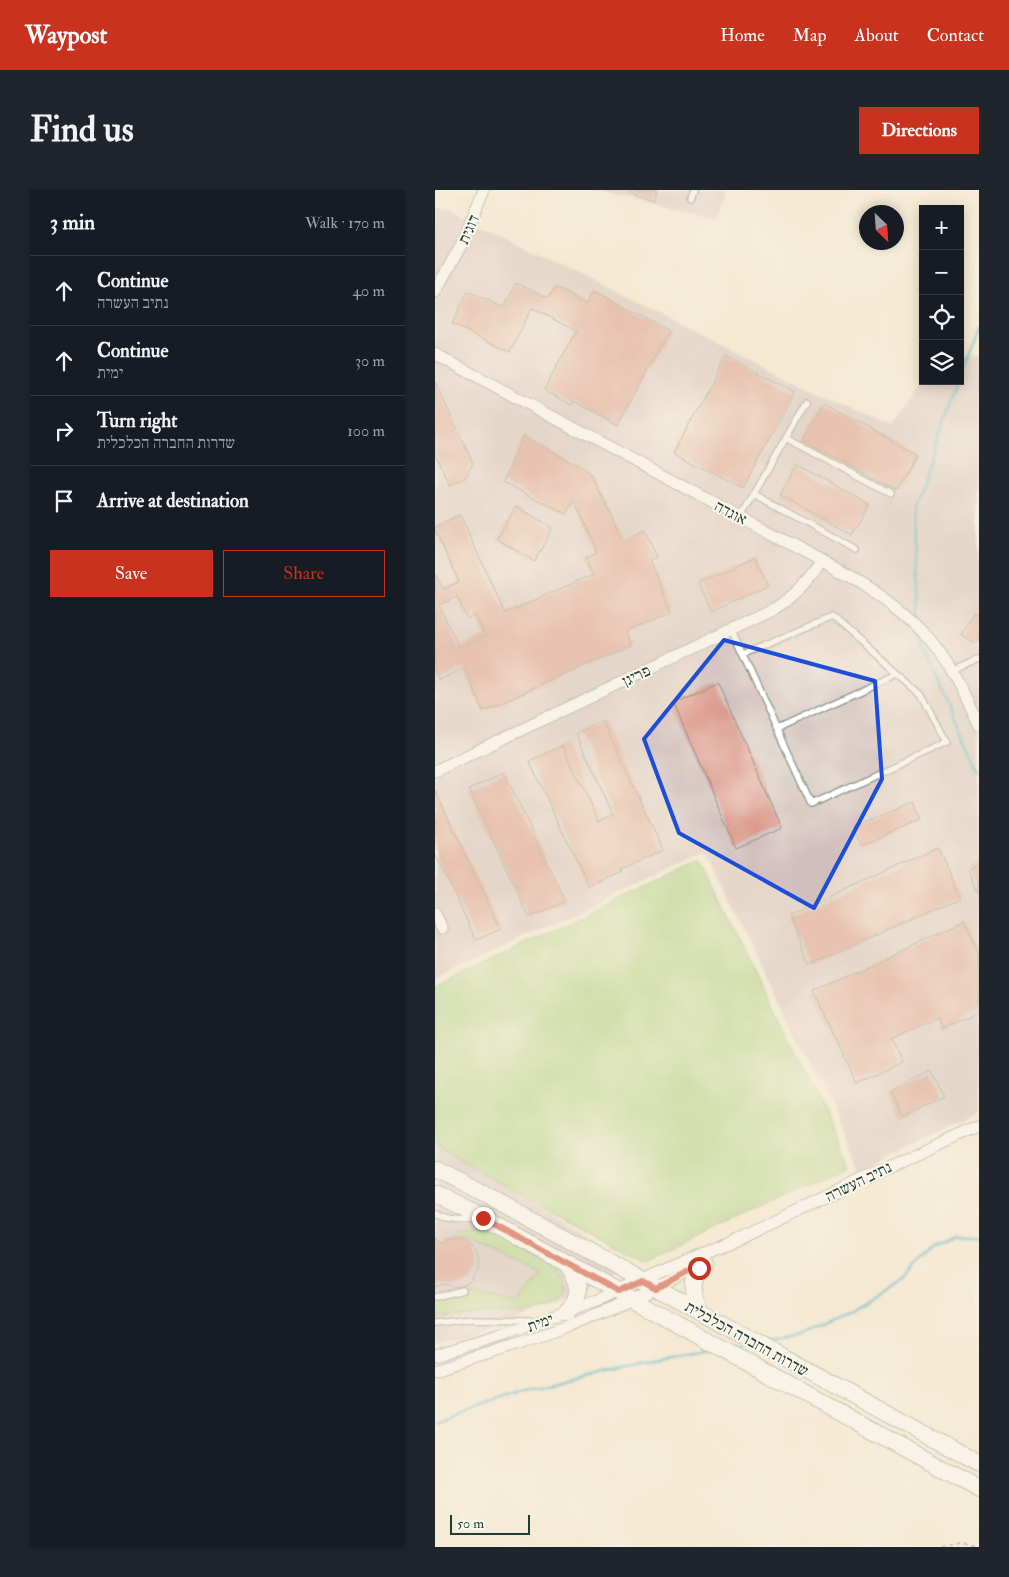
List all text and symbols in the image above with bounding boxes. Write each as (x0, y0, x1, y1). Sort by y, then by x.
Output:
text: Waypost (25, 20, 107, 51)
text: Home (720, 24, 765, 47)
text: Map (793, 24, 827, 47)
text: About (855, 24, 899, 47)
text: Contact (927, 24, 984, 47)
button: Directions (859, 107, 979, 154)
text: Find us (30, 108, 134, 152)
north arrow (859, 205, 904, 250)
map controls (919, 205, 964, 385)
button: + (919, 205, 964, 250)
text: 3 min (50, 209, 95, 236)
street label: דוגית (454, 211, 484, 247)
text: Walk · 170 m (305, 213, 385, 233)
button: − (919, 250, 964, 295)
text: Continue (97, 269, 168, 293)
icon: ahead (50, 277, 78, 305)
text: 40 m (352, 281, 385, 301)
text: נתיב העשרה (97, 293, 169, 313)
button: locate (919, 295, 964, 340)
text: Continue (97, 339, 168, 363)
button: layers (919, 340, 964, 385)
icon: ahead (50, 347, 78, 375)
text: 30 m (355, 351, 385, 371)
text: ימית (97, 363, 123, 383)
text: Turn right (97, 409, 177, 433)
icon: right (50, 417, 78, 445)
text: 100 m (347, 421, 385, 441)
text: שדרות החברה הכלכלית (97, 433, 235, 453)
icon: arrive (50, 487, 78, 515)
text: Arrive at destination (97, 489, 249, 513)
street label: אוגדה (711, 496, 750, 530)
button: Save (50, 550, 213, 597)
button: Share (223, 550, 385, 597)
street label: פריגן (619, 661, 654, 691)
street label: נתיב העשרה (822, 1157, 895, 1207)
route end (472, 1207, 495, 1230)
route start (688, 1257, 711, 1280)
street label: שדרות החברה הכלכלית (681, 1297, 812, 1381)
street label: ימית (525, 1309, 556, 1337)
scale bar (450, 1512, 530, 1535)
text: 50 m (457, 1515, 484, 1532)

